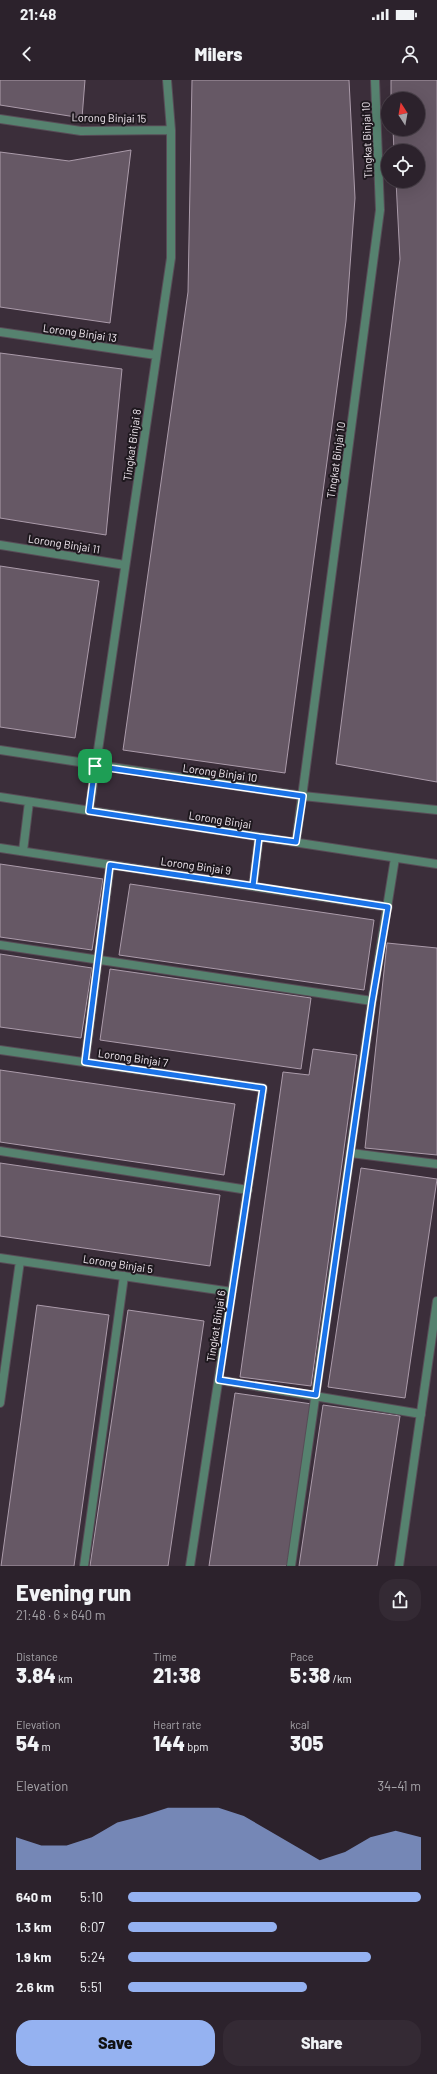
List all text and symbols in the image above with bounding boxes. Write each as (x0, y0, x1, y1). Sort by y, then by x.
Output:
text: 21:48 (20, 5, 56, 23)
icon: back (16, 43, 38, 65)
text: Milers (195, 43, 242, 65)
icon: person (399, 43, 421, 65)
north arrow (381, 92, 425, 136)
map controls (381, 92, 425, 188)
street label: Tingkat Binjai 10 (359, 101, 374, 179)
street label: Lorong Binjai 15 (72, 110, 147, 125)
button: locate (381, 144, 425, 188)
street label: Lorong Binjai 13 (42, 321, 118, 344)
street label: Tingkat Binjai 8 (120, 408, 143, 482)
street label: Tingkat Binjai 10 (324, 421, 347, 499)
street label: Lorong Binjai 11 (27, 531, 101, 556)
pin (78, 749, 112, 783)
icon: arrive (84, 755, 106, 777)
street label: Lorong Binjai 10 (182, 761, 258, 784)
street label: Lorong Binjai (188, 808, 252, 831)
street label: Lorong Binjai 9 (160, 854, 232, 877)
street label: Lorong Binjai 7 (97, 1046, 169, 1069)
street label: Lorong Binjai 5 (82, 1252, 154, 1276)
street label: Tingkat Binjai 6 (203, 1289, 228, 1363)
text: Evening run (16, 1579, 131, 1605)
button: share (379, 1579, 421, 1621)
text: 21:48 · 6 × 640 m (16, 1607, 106, 1623)
text: Distance (16, 1650, 58, 1663)
text: Time (153, 1650, 177, 1663)
text: Pace (290, 1650, 314, 1663)
text: 3.84 (16, 1663, 56, 1687)
text: 21:38 (153, 1663, 201, 1687)
text: 5:38 (290, 1663, 330, 1687)
text: km (56, 1672, 73, 1685)
text: /km (330, 1672, 352, 1685)
text: Elevation (16, 1718, 60, 1731)
text: Heart rate (153, 1718, 201, 1731)
text: kcal (290, 1718, 309, 1731)
text: 54 (16, 1731, 39, 1755)
text: 144 (153, 1731, 185, 1755)
text: 305 (290, 1731, 323, 1755)
text: m (39, 1740, 51, 1753)
text: bpm (185, 1740, 208, 1753)
text: Elevation (16, 1778, 68, 1794)
text: 34–41 m (377, 1778, 421, 1794)
text: 640 m (16, 1889, 52, 1905)
text: 5:10 (80, 1889, 103, 1905)
text: 1.3 km (16, 1919, 52, 1935)
text: 6:07 (80, 1919, 105, 1935)
text: 1.9 km (16, 1949, 51, 1965)
text: 5:24 (80, 1949, 105, 1965)
text: 2.6 km (16, 1979, 54, 1995)
text: 5:51 (80, 1979, 102, 1995)
button: Save (16, 2020, 215, 2066)
button: Share (223, 2020, 421, 2066)

